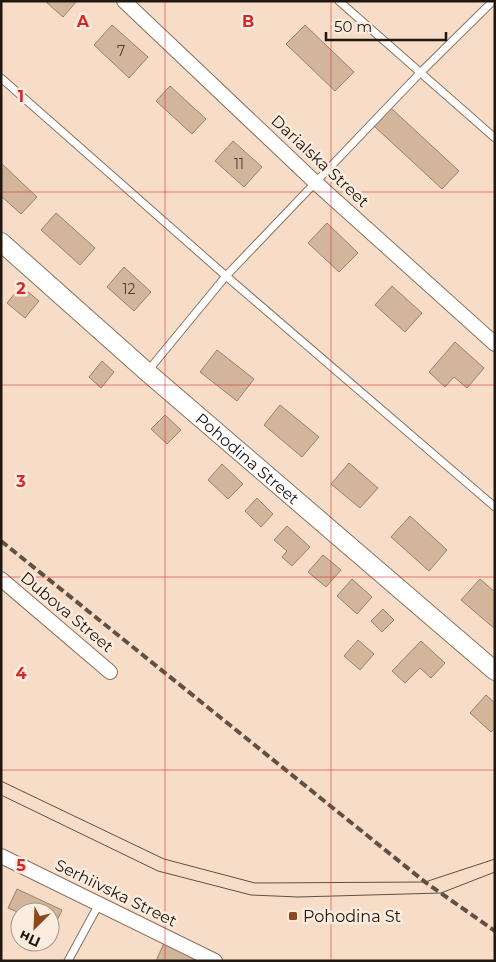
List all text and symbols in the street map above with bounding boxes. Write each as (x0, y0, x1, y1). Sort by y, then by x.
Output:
scale bar (326, 10, 446, 42)
text: A (76, 12, 90, 31)
text: B (242, 12, 254, 31)
text: 50 m (334, 17, 372, 36)
house number: 7 (117, 42, 125, 60)
text: 1 (18, 87, 24, 106)
street label: Darialska Street (267, 111, 373, 211)
house number: 11 (234, 155, 244, 173)
text: 2 (16, 279, 26, 298)
house number: 12 (122, 280, 136, 298)
street label: Pohodina Street (192, 409, 303, 508)
text: 3 (15, 472, 26, 491)
street label: Dubova Street (17, 568, 118, 657)
text: 4 (15, 664, 27, 683)
street label: Serhiivska Street (52, 855, 180, 931)
text: 5 (16, 856, 26, 875)
north arrow (10, 902, 60, 952)
place label: Pohodina St (303, 907, 402, 926)
marker: Pohodina St (287, 910, 299, 922)
text: Пн (16, 926, 43, 951)

